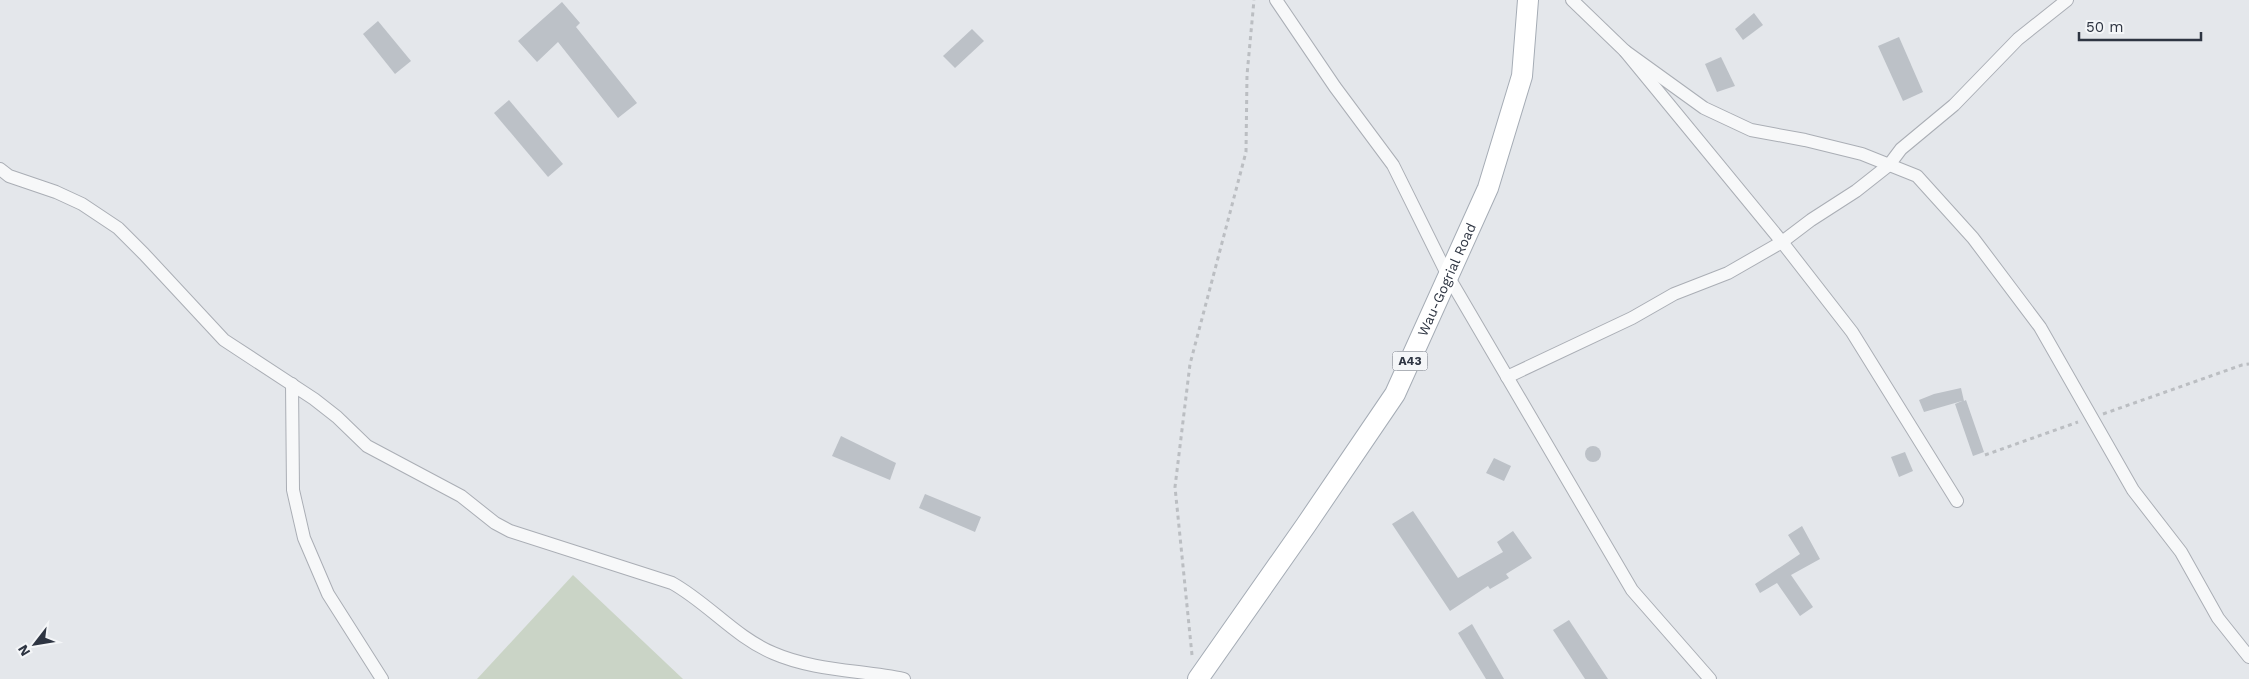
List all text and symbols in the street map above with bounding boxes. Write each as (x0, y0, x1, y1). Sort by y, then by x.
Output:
scale bar (2079, 10, 2202, 42)
text: 50 m (2086, 18, 2123, 36)
street label: Wau-Gogrial Road (1414, 220, 1479, 339)
road number: A43 (1392, 352, 1428, 371)
north arrow (10, 619, 60, 669)
text: N (14, 642, 33, 659)

